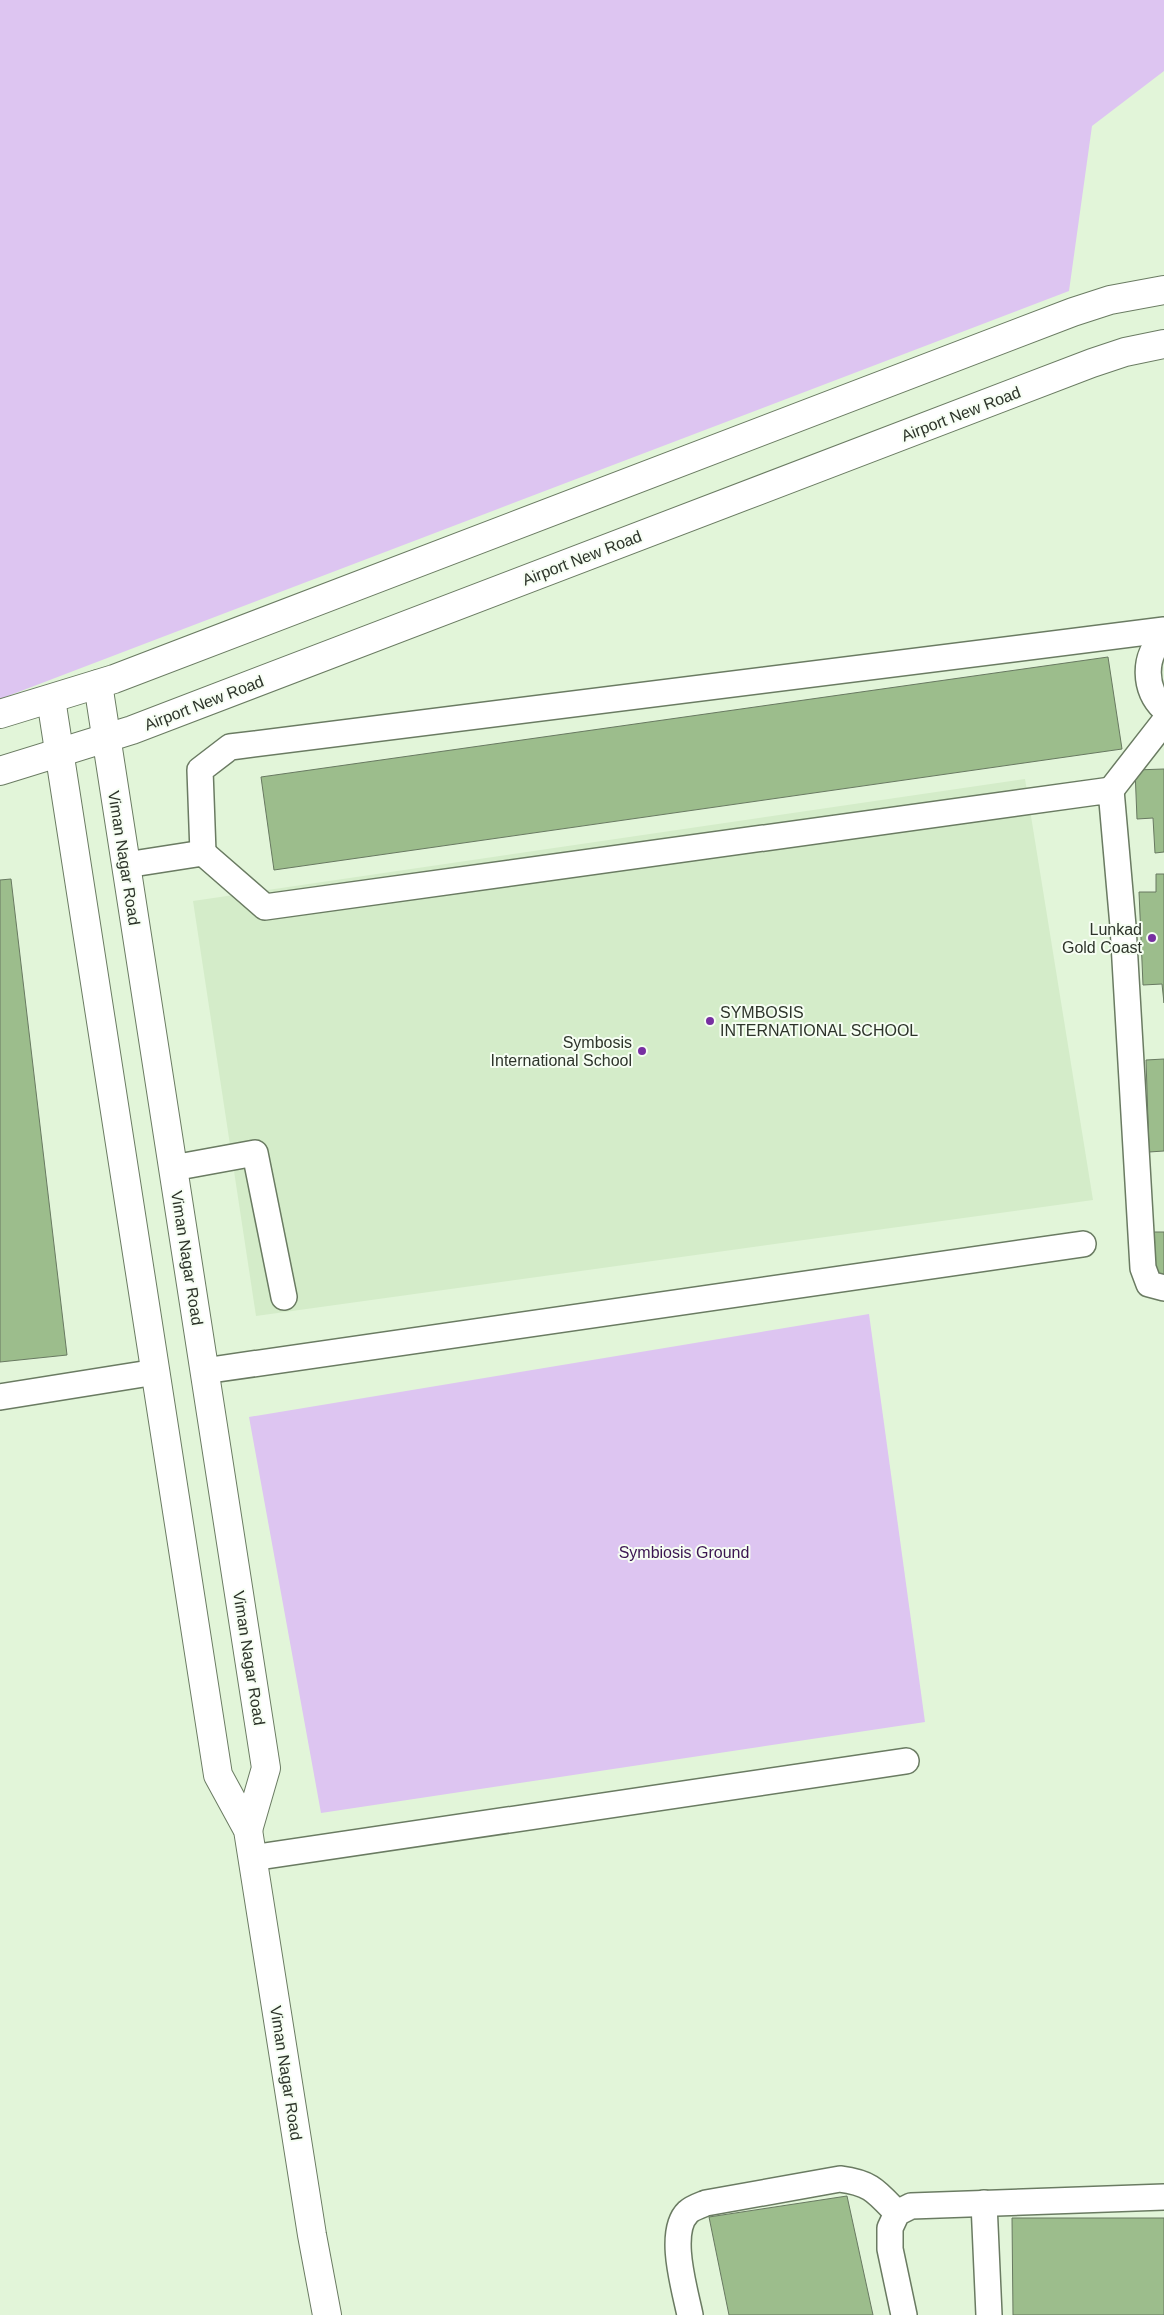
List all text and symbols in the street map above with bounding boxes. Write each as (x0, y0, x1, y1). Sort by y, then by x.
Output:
street label: Airport New Road (899, 383, 1023, 445)
street label: Airport New Road (520, 527, 644, 589)
street label: Airport New Road (142, 672, 266, 734)
street label: Viman Nagar Road (105, 790, 143, 926)
place label: Lunkad Gold Coast (1062, 921, 1143, 956)
marker: Lunkad Gold Coast (1146, 932, 1158, 944)
place label: SYMBOSIS INTERNATIONAL SCHOOL (720, 1004, 918, 1039)
marker: SYMBOSIS INTERNATIONAL SCHOOL (704, 1015, 716, 1027)
place label: Symbosis International School (491, 1034, 632, 1069)
marker: Symbosis International School (636, 1045, 648, 1057)
street label: Viman Nagar Road (168, 1190, 206, 1326)
park label: Symbiosis Ground (619, 1544, 749, 1561)
street label: Viman Nagar Road (230, 1590, 268, 1726)
street label: Viman Nagar Road (267, 2005, 305, 2141)

